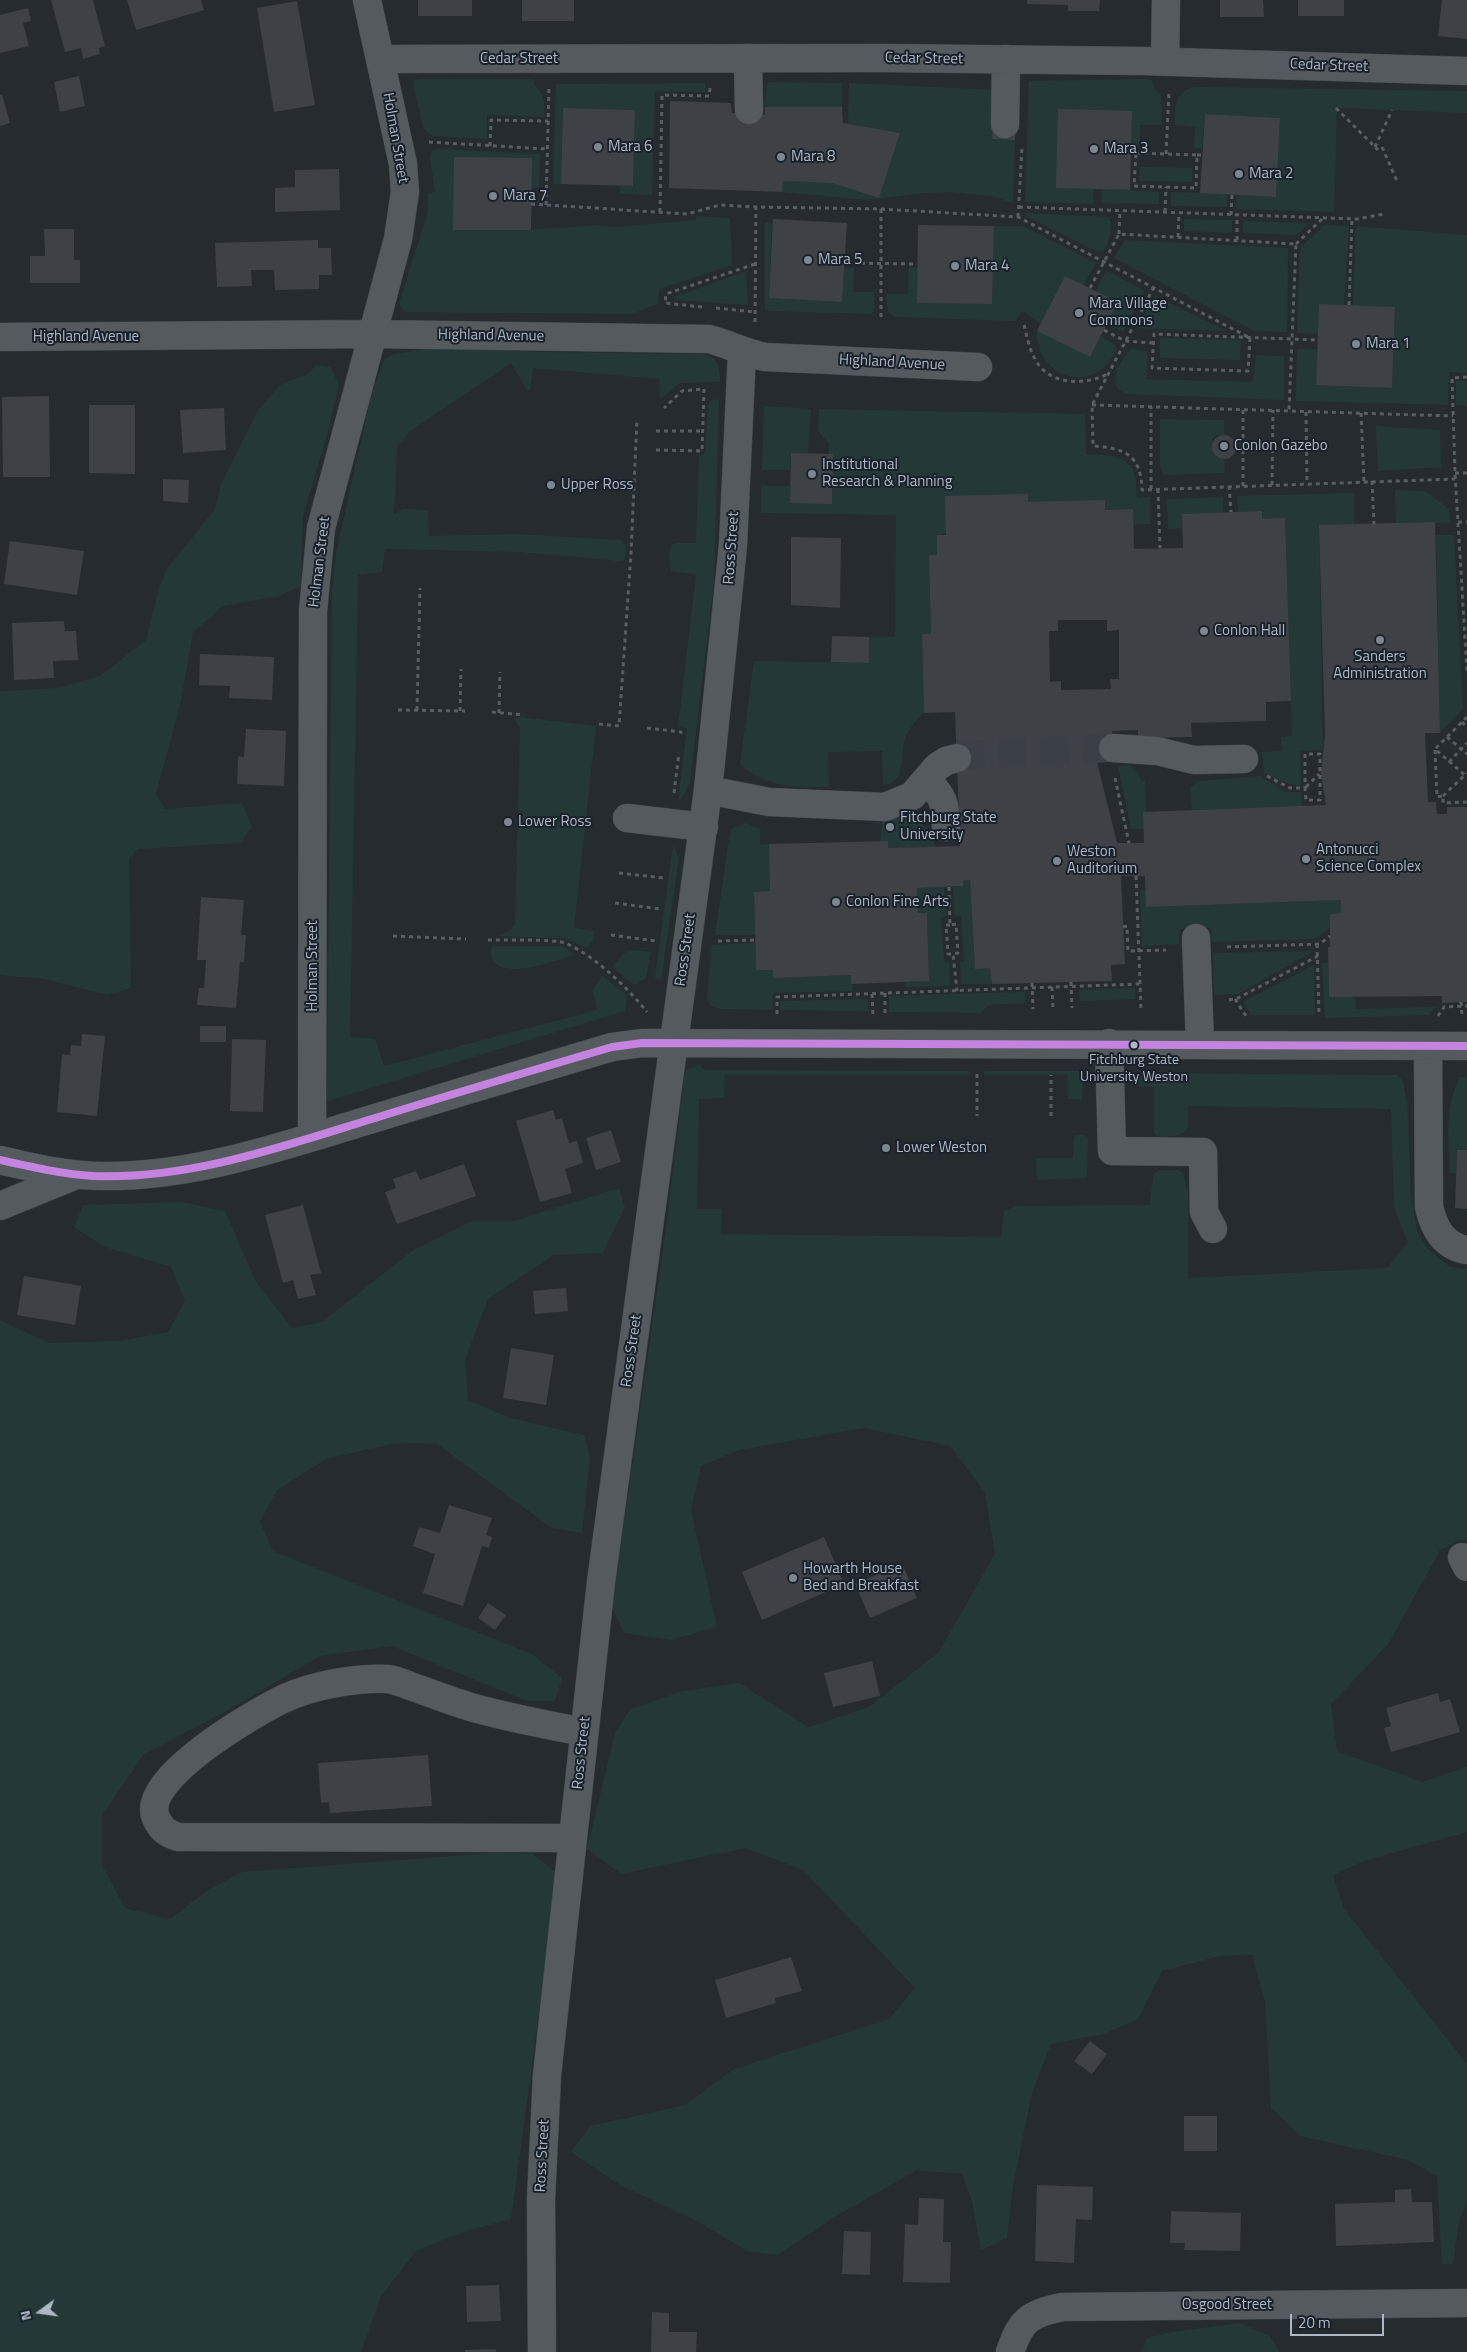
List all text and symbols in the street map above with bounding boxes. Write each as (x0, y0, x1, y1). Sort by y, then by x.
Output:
street label: Cedar Street (885, 49, 963, 69)
street label: Cedar Street (480, 50, 558, 68)
street label: Cedar Street (1290, 56, 1368, 76)
street label: Holman Street (378, 91, 412, 185)
place label: Mara 6 (608, 138, 653, 156)
place label: Mara 3 (1104, 140, 1149, 158)
marker: Mara 6 (592, 141, 604, 153)
marker: Mara 3 (1088, 143, 1100, 155)
place label: Mara 8 (791, 148, 836, 166)
marker: Mara 8 (775, 151, 787, 163)
place label: Mara 2 (1249, 165, 1294, 183)
marker: Mara 2 (1233, 168, 1245, 180)
place label: Mara 7 (503, 187, 548, 205)
marker: Mara 7 (487, 190, 499, 202)
place label: Mara 5 (818, 251, 863, 269)
marker: Mara 5 (802, 254, 814, 266)
place label: Mara 4 (965, 257, 1010, 275)
marker: Mara 4 (949, 260, 961, 272)
place label: Mara Village Commons (1089, 295, 1167, 330)
marker: Mara Village Commons (1073, 307, 1085, 319)
street label: Highland Avenue (438, 326, 544, 346)
street label: Highland Avenue (33, 328, 139, 346)
place label: Mara 1 (1366, 335, 1411, 353)
marker: Mara 1 (1350, 338, 1362, 350)
street label: Highland Avenue (838, 351, 946, 375)
place label: Conlon Gazebo (1234, 437, 1328, 455)
marker: Conlon Gazebo (1218, 440, 1230, 452)
place label: Institutional Research & Planning (822, 456, 952, 491)
marker: Institutional Research & Planning (806, 468, 818, 480)
place label: Upper Ross (561, 476, 634, 494)
marker: Upper Ross (545, 479, 557, 491)
street label: Ross Street (720, 511, 744, 585)
street label: Holman Street (305, 515, 335, 609)
place label: Conlon Hall (1214, 622, 1285, 640)
marker: Conlon Hall (1198, 625, 1210, 637)
marker: Sanders Administration (1374, 634, 1386, 646)
place label: Sanders Administration (1333, 648, 1427, 683)
place label: Fitchburg State University (900, 809, 997, 844)
place label: Lower Ross (518, 813, 591, 831)
marker: Lower Ross (502, 816, 514, 828)
marker: Fitchburg State University (884, 821, 896, 833)
place label: Antonucci Science Complex (1316, 841, 1421, 876)
place label: Weston Auditorium (1067, 843, 1137, 878)
marker: Antonucci Science Complex (1300, 853, 1312, 865)
marker: Weston Auditorium (1051, 855, 1063, 867)
place label: Conlon Fine Arts (846, 893, 949, 911)
marker: Conlon Fine Arts (830, 896, 842, 908)
street label: Ross Street (672, 913, 700, 987)
street label: Holman Street (304, 920, 322, 1012)
marker: Fitchburg State University Weston (1129, 1040, 1139, 1050)
place label: Fitchburg State University Weston (1080, 1053, 1188, 1086)
place label: Lower Weston (896, 1139, 987, 1157)
marker: Lower Weston (880, 1142, 892, 1154)
street label: Ross Street (618, 1314, 646, 1388)
place label: Howarth House Bed and Breakfast (803, 1560, 919, 1595)
marker: Howarth House Bed and Breakfast (787, 1572, 799, 1584)
street label: Ross Street (569, 1716, 595, 1790)
street label: Ross Street (532, 2119, 554, 2193)
north arrow (15, 2287, 65, 2337)
street label: Osgood Street (1182, 2296, 1272, 2314)
scale bar (1292, 2304, 1386, 2336)
text: N (14, 2309, 36, 2323)
text: 20 m (1298, 2311, 1331, 2334)

